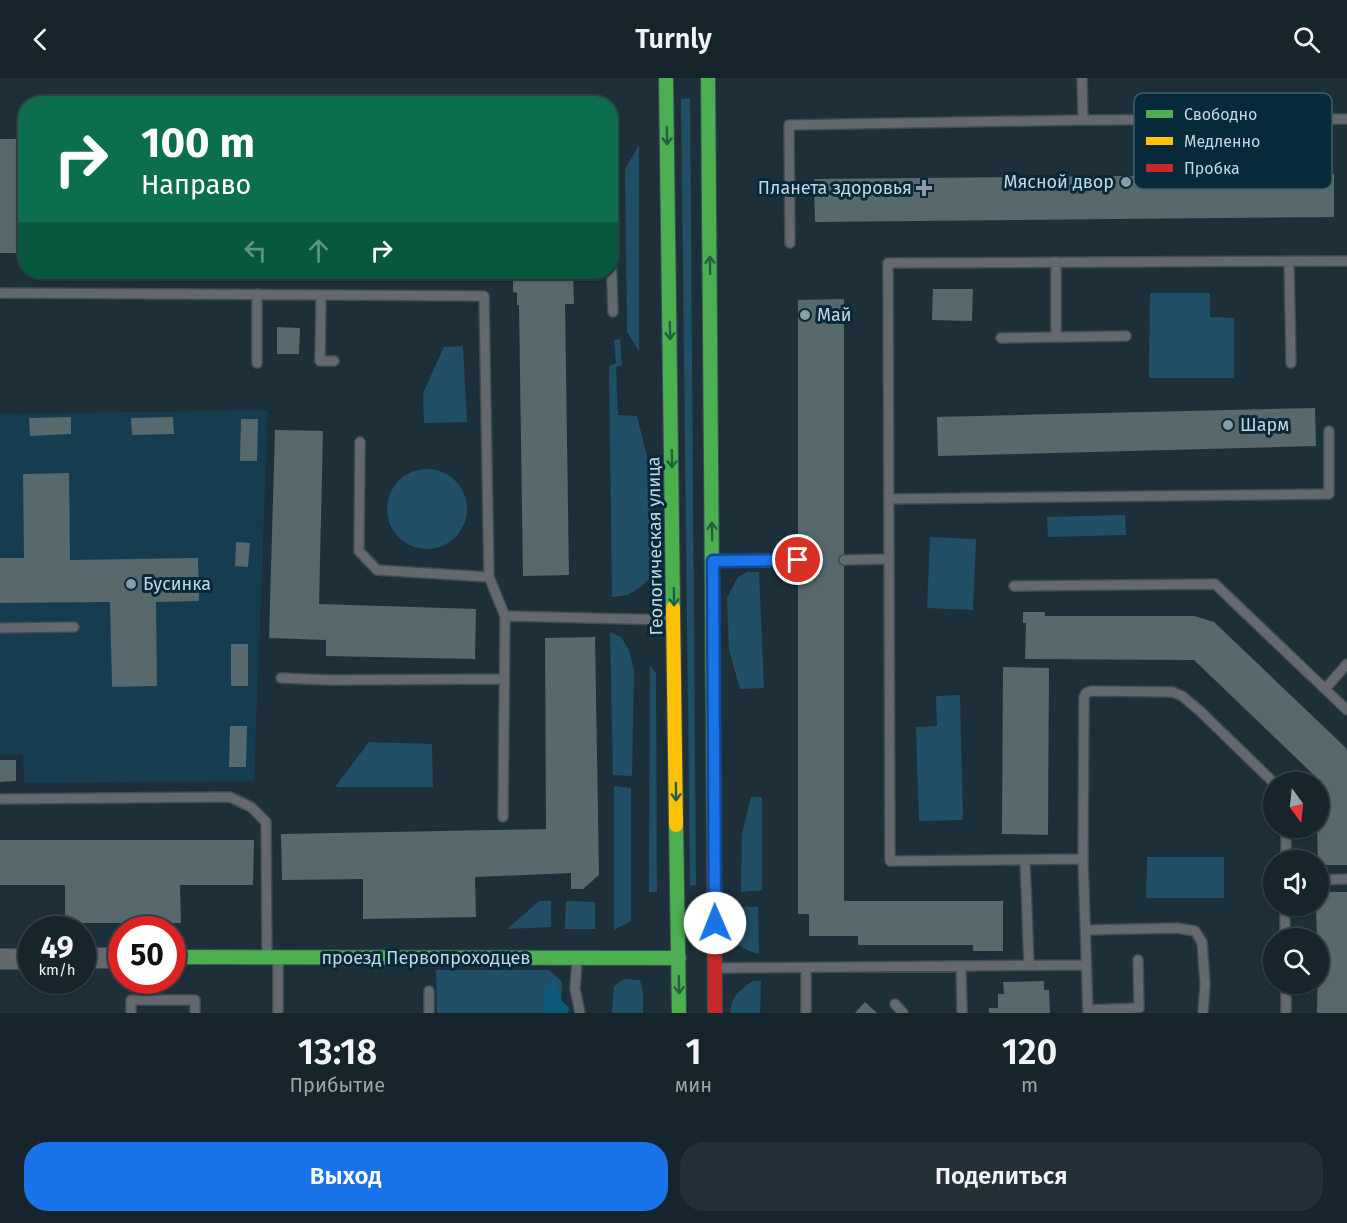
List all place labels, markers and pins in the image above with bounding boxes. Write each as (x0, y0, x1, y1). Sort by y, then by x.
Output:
place label: Мясной двор (1003, 171, 1114, 193)
marker: Мясной двор (1119, 175, 1133, 189)
place label: Планета здоровья (758, 177, 912, 199)
marker: Планета здоровья (917, 181, 931, 195)
place label: Май (817, 304, 852, 326)
marker: Май (798, 308, 812, 322)
place label: Шарм (1240, 414, 1289, 436)
marker: Шарм (1221, 418, 1235, 432)
pin (772, 534, 823, 585)
place label: Бусинка (143, 573, 211, 595)
marker: Бусинка (124, 577, 138, 591)

